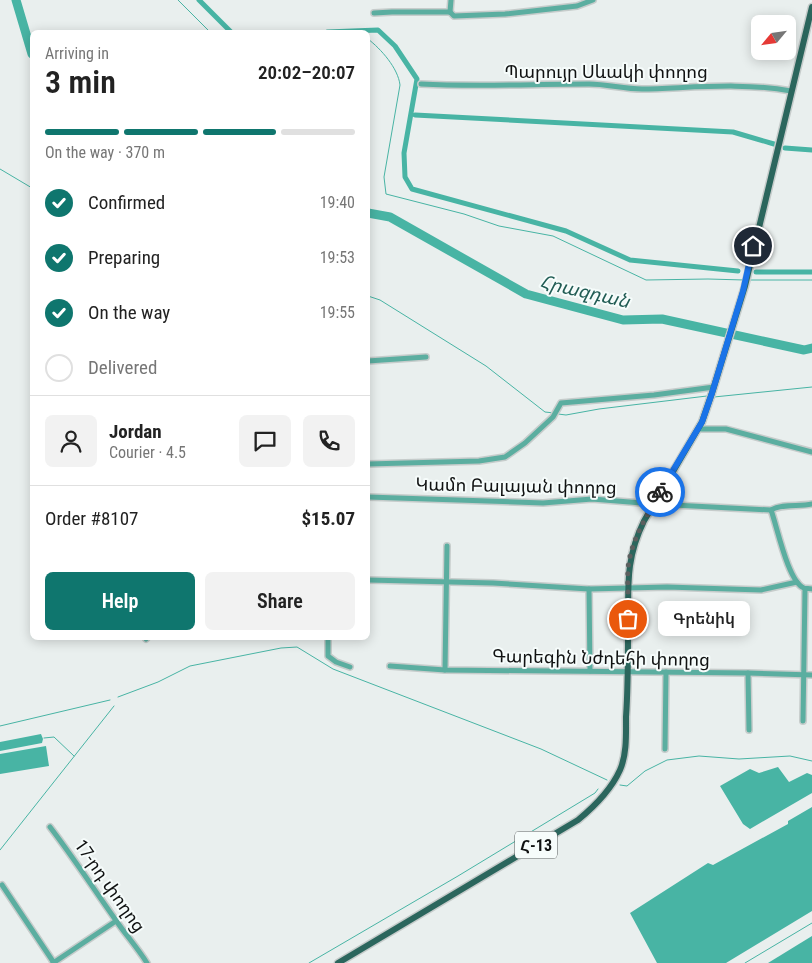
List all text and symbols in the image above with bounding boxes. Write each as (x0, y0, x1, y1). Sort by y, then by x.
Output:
north arrow (751, 15, 796, 60)
map controls (751, 15, 796, 60)
text: Arriving in (45, 44, 109, 63)
text: 20:02–20:07 (258, 61, 355, 84)
street label: Պարույր Սևակի փողոց (504, 61, 708, 82)
text: 3 min (45, 63, 116, 101)
text: On the way · 370 m (45, 143, 165, 162)
icon: check (45, 189, 73, 217)
text: Confirmed (88, 191, 165, 214)
text: 19:40 (320, 193, 355, 212)
pin (732, 225, 774, 267)
icon: home (739, 232, 767, 260)
icon: check (45, 244, 73, 272)
text: Preparing (88, 246, 160, 269)
text: 19:53 (320, 248, 355, 267)
water label: Հրազդան (538, 270, 633, 313)
icon: check (45, 299, 73, 327)
text: On the way (88, 301, 170, 324)
text: 19:55 (320, 303, 355, 322)
text: Delivered (88, 356, 157, 379)
button: person (45, 415, 97, 467)
button: chat (239, 415, 291, 467)
button: phone (303, 415, 355, 467)
text: Jordan (109, 420, 162, 443)
text: Courier · 4.5 (109, 443, 186, 462)
courier (635, 467, 685, 517)
street label: Կամո Բալայան փողոց (415, 473, 617, 498)
icon: bike (646, 478, 674, 506)
text: Order #8107 (45, 507, 138, 530)
text: $15.07 (301, 507, 355, 530)
button: Help (45, 572, 195, 630)
button: Share (205, 572, 355, 630)
pin (607, 598, 649, 640)
callout: Գրենիկ (658, 602, 750, 636)
icon: bag (614, 605, 642, 633)
text: Գրենիկ (673, 609, 735, 628)
street label: Գարեգին Նժդեհի փողոց (492, 645, 710, 670)
road number: Հ-13 (515, 832, 557, 858)
street label: 17-րդ փողոց (71, 835, 150, 936)

